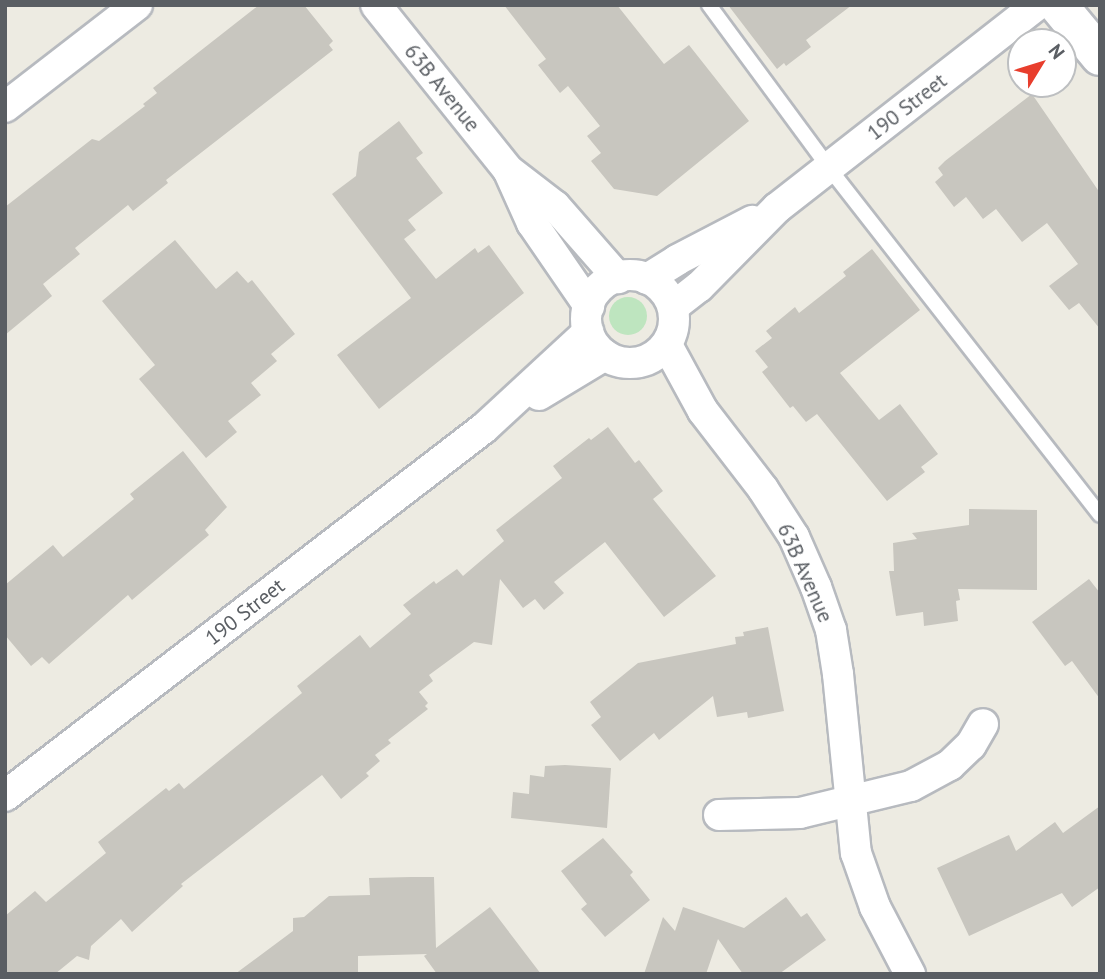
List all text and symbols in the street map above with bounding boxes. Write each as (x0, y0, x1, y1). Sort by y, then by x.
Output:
north arrow (1007, 28, 1077, 98)
street label: 63B Avenue (399, 39, 485, 137)
text: N (1044, 39, 1070, 64)
street label: 190 Street (862, 68, 952, 146)
street label: 63B Avenue (772, 519, 838, 627)
street label: 190 Street (200, 573, 290, 651)

